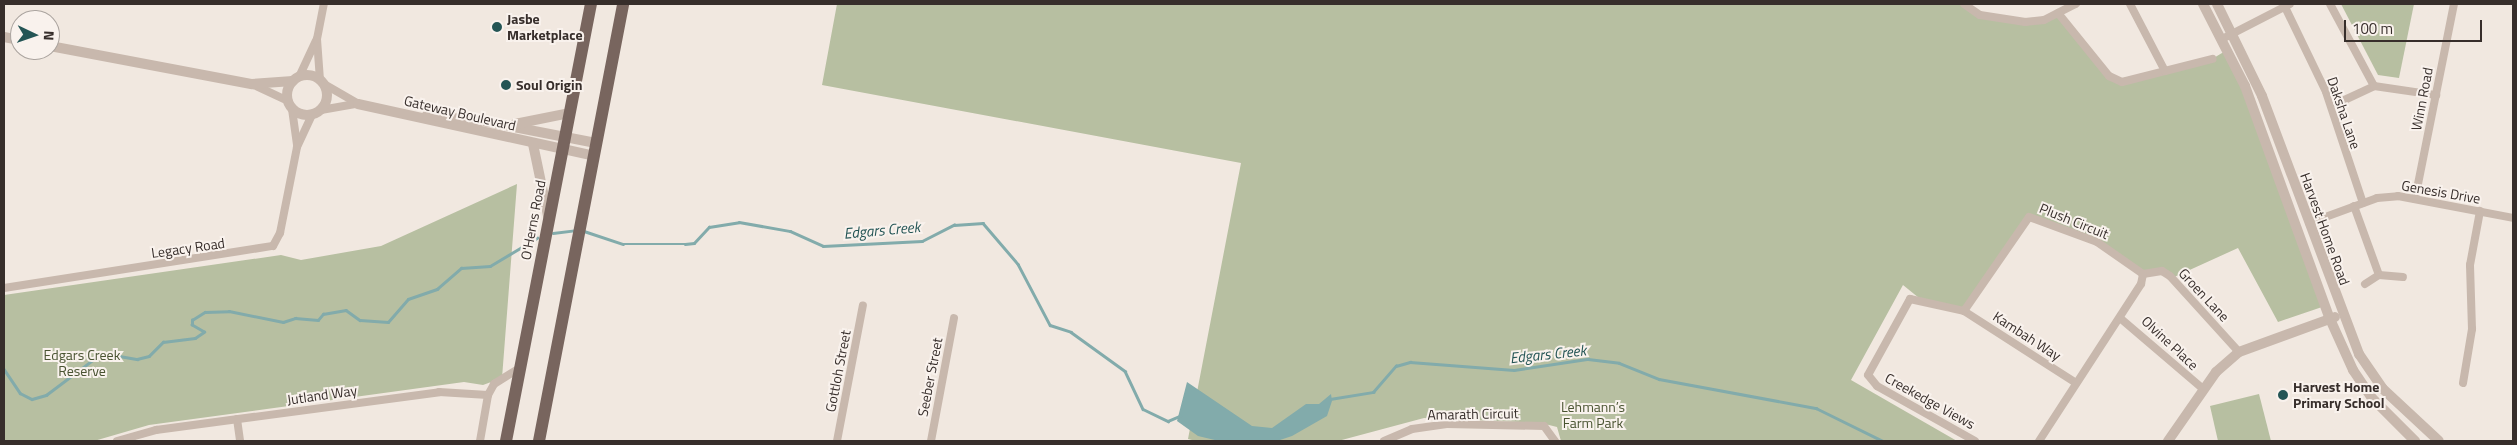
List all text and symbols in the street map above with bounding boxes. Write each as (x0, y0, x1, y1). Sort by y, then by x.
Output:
north arrow (10, 10, 60, 60)
scale bar (2347, 10, 2484, 42)
place label: Jasbe Marketplace (507, 11, 583, 44)
text: 100 m (2352, 17, 2393, 40)
marker: Jasbe Marketplace (491, 21, 503, 33)
text: N (39, 30, 60, 41)
street label: Winn Road (2408, 66, 2436, 132)
street label: Daksha Lane (2324, 75, 2364, 151)
place label: Soul Origin (516, 77, 582, 93)
marker: Soul Origin (500, 79, 512, 91)
street label: Gateway Boulevard (402, 92, 518, 134)
street label: Harvest Home Road (2297, 170, 2353, 288)
street label: Genesis Drive (2400, 177, 2482, 207)
street label: O'Herns Road (517, 179, 549, 261)
street label: Plush Circuit (2037, 200, 2111, 242)
water label: Edgars Creek (843, 218, 921, 242)
street label: Legacy Road (150, 235, 226, 261)
street label: Groen Lane (2175, 265, 2233, 325)
street label: Kambah Way (1990, 308, 2064, 364)
street label: Olvine Place (2138, 312, 2202, 374)
street label: Gottloh Street (822, 329, 854, 413)
street label: Seeber Street (914, 336, 946, 418)
water label: Edgars Creek (1509, 341, 1587, 367)
park label: Edgars Creek Reserve (44, 347, 120, 380)
street label: Creekedge Views (1882, 369, 1978, 433)
place label: Harvest Home Primary School (2293, 379, 2385, 412)
street label: Jutland Way (286, 382, 358, 408)
marker: Harvest Home Primary School (2277, 389, 2289, 401)
park label: Lehmann’s Farm Park (1561, 399, 1625, 432)
street label: Amarath Circuit (1427, 405, 1519, 423)

